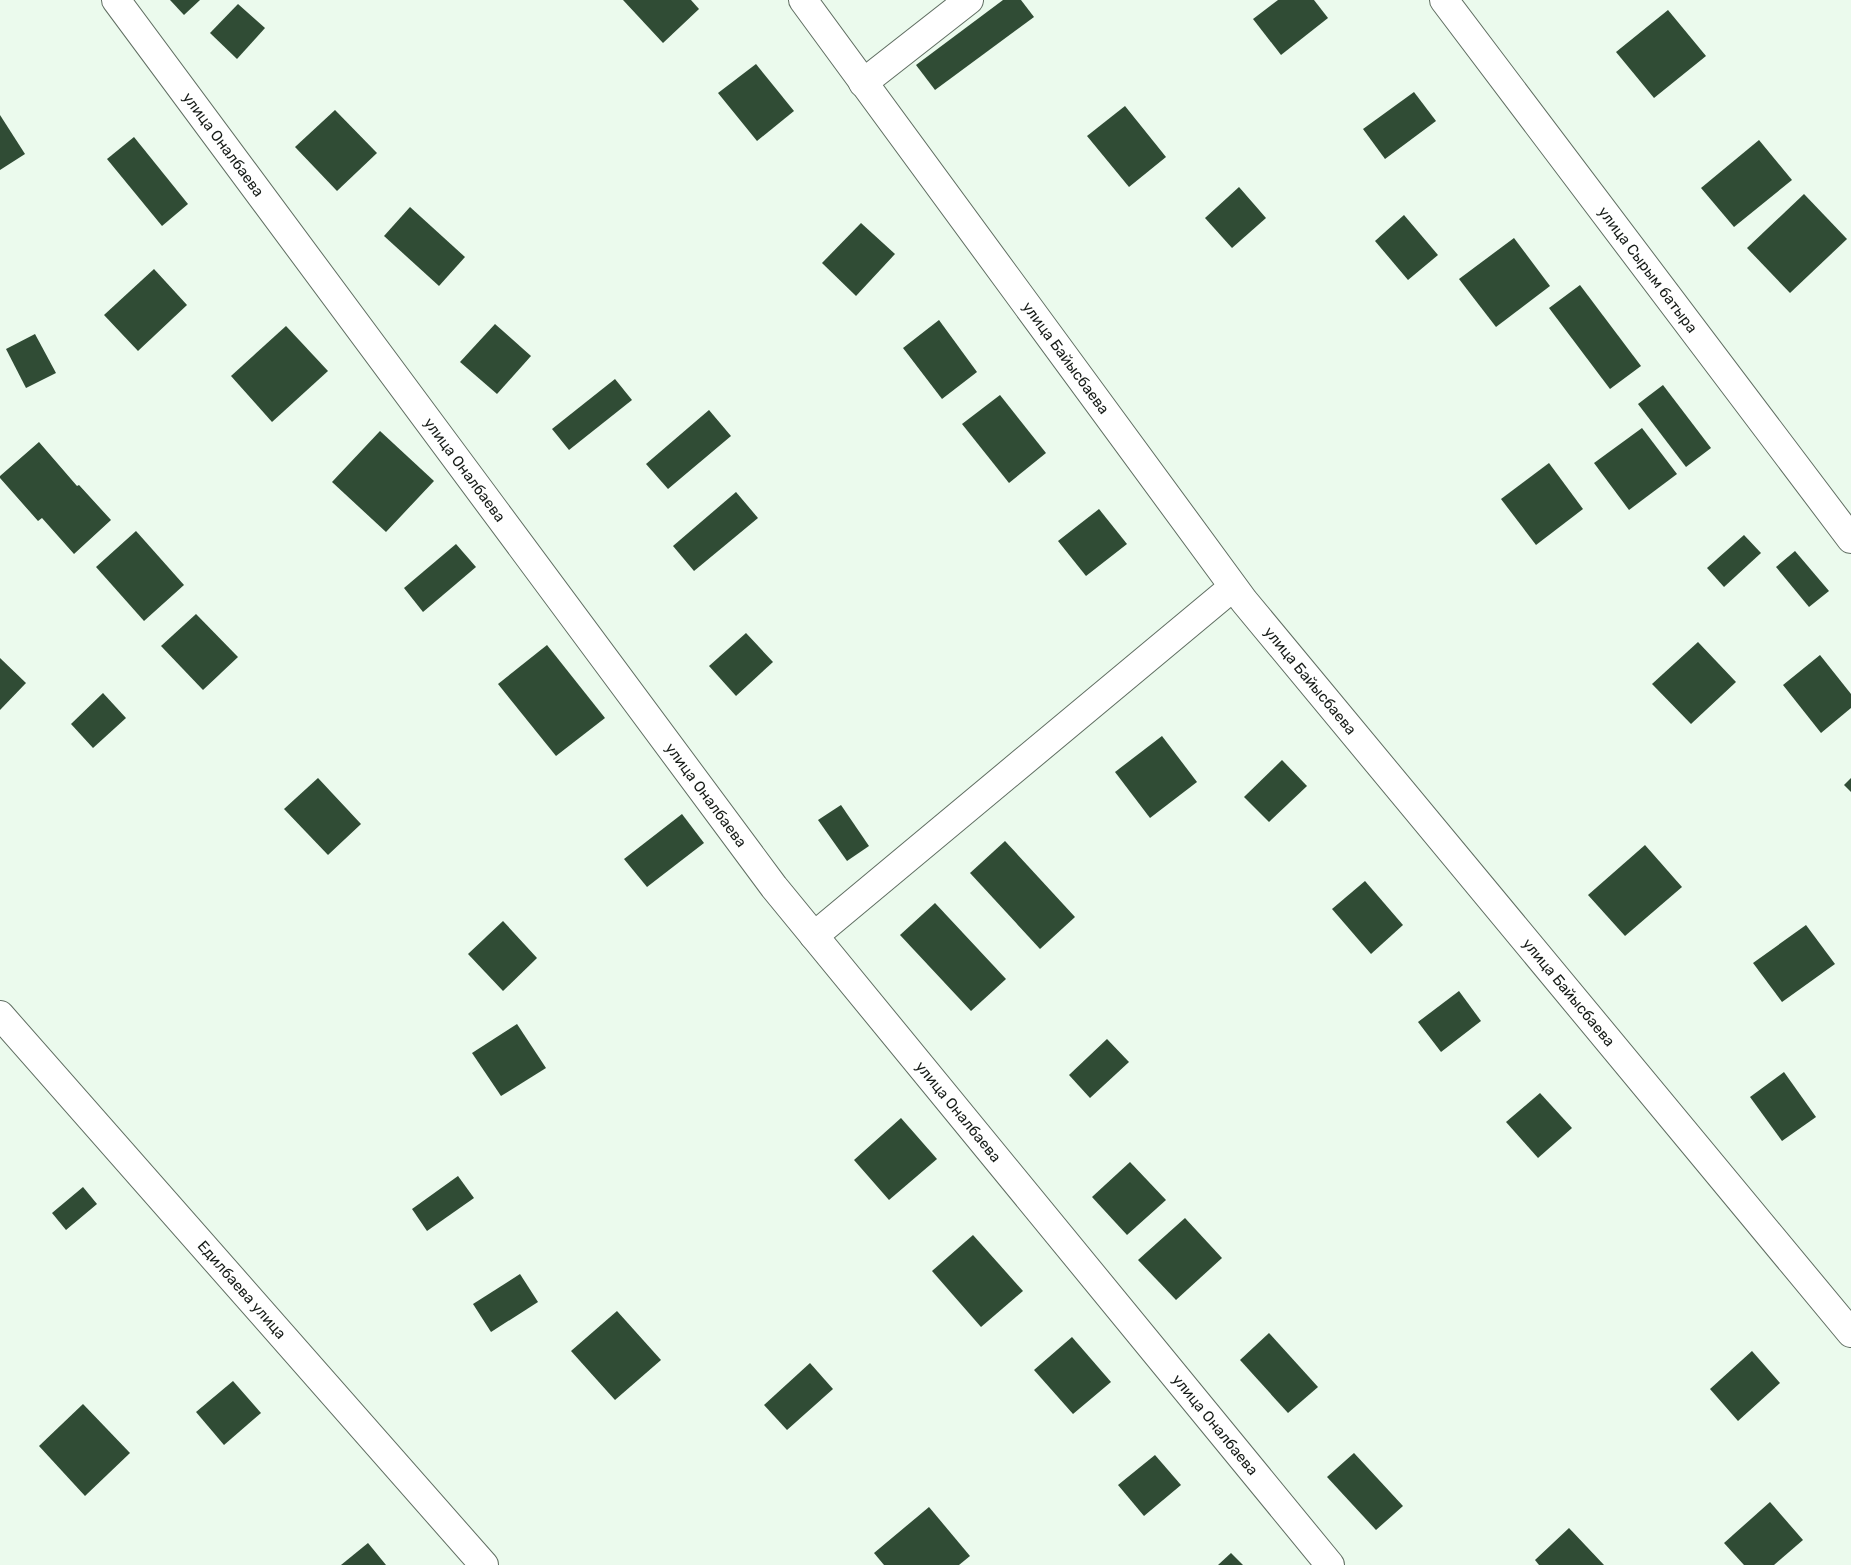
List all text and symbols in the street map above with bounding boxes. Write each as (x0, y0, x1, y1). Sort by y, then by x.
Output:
street label: улица Оналбаева (179, 89, 268, 200)
street label: улица Сырым батыра (1594, 203, 1701, 336)
street label: улица Байысбаева (1019, 298, 1113, 418)
street label: улица Оналбаева (420, 414, 509, 525)
street label: улица Байысбаева (1260, 623, 1360, 738)
street label: улица Оналбаева (661, 739, 750, 851)
street label: улица Байысбаева (1519, 935, 1619, 1050)
street label: улица Оналбаева (912, 1058, 1005, 1166)
street label: Едилбаева улица (194, 1237, 290, 1343)
street label: улица Оналбаева (1168, 1371, 1262, 1479)

